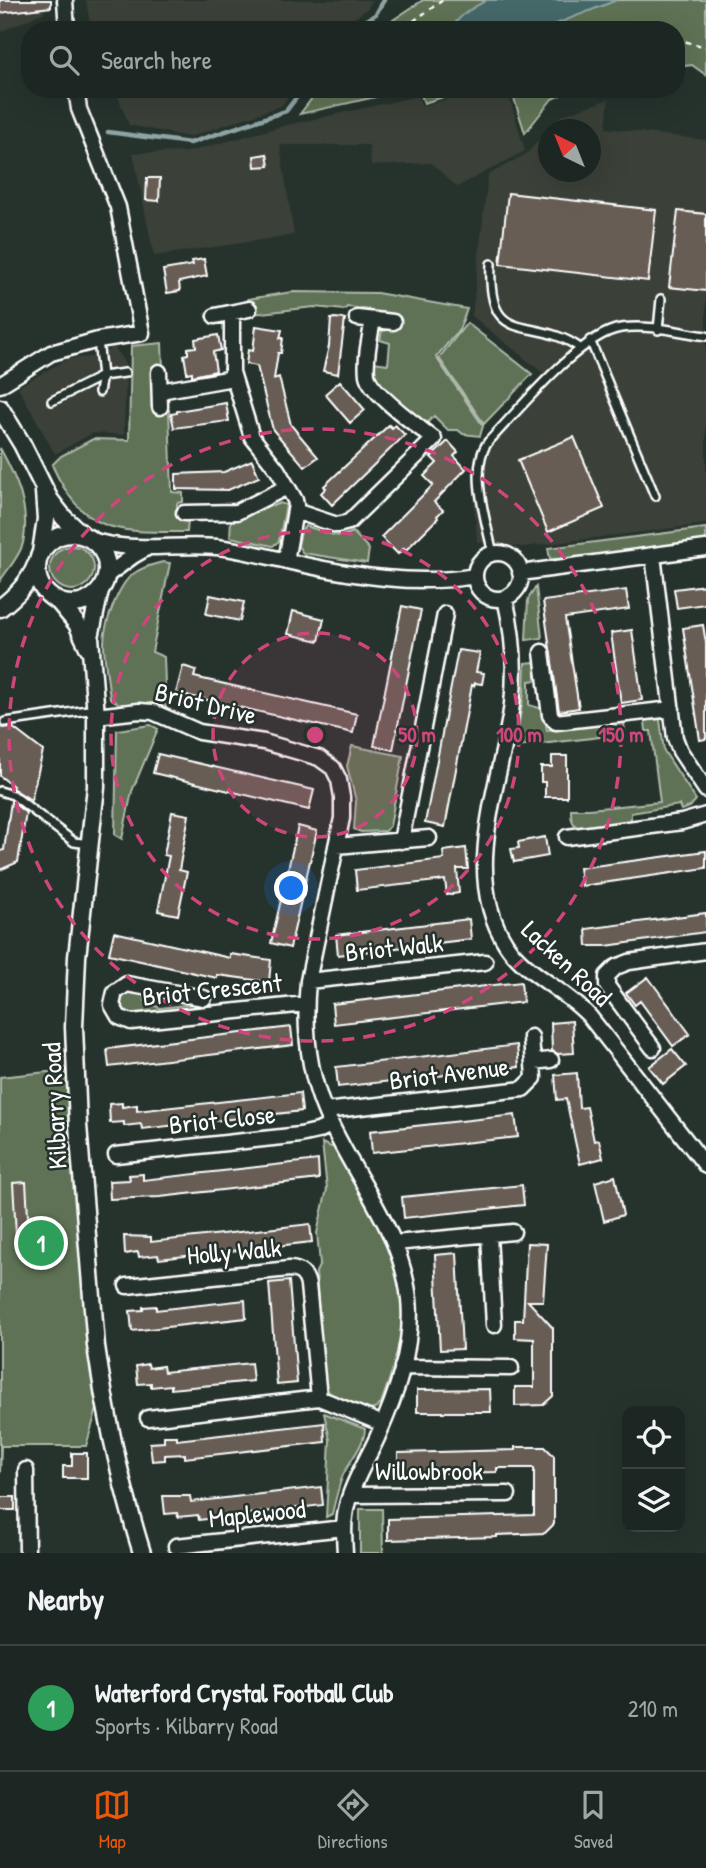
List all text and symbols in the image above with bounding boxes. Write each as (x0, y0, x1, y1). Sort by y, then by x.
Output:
search box (21, 21, 685, 98)
icon: search (45, 41, 83, 79)
text: Search here (101, 42, 212, 77)
north arrow (538, 119, 601, 182)
street label: Briot Drive (152, 674, 260, 732)
text: 50 m (398, 720, 436, 749)
text: 100 m (496, 720, 542, 749)
text: 150 m (598, 720, 644, 749)
centre of rings (303, 723, 327, 747)
your location (274, 871, 308, 905)
street label: Lacken Road (514, 912, 620, 1014)
street label: Briot Walk (343, 924, 445, 970)
street label: Briot Crescent (140, 964, 285, 1014)
street label: Kilbarry Road (33, 1042, 75, 1170)
street label: Briot Avenue (387, 1048, 511, 1098)
street label: Briot Close (167, 1096, 277, 1142)
pin: 1 (18, 1217, 64, 1269)
street label: Holly Walk (185, 1229, 283, 1273)
map controls (622, 1406, 685, 1532)
button: locate (622, 1406, 685, 1469)
street label: Willowbrook (375, 1453, 483, 1488)
button: layers (622, 1469, 685, 1532)
street label: Maplewood (207, 1491, 307, 1535)
text: Nearby (28, 1579, 104, 1619)
text: Waterford Crystal Football Club (95, 1675, 394, 1710)
text: 1 (47, 1693, 55, 1724)
text: 210 m (628, 1693, 678, 1724)
text: Sports · Kilbarry Road (95, 1710, 278, 1741)
tab: Map (93, 1786, 131, 1854)
tab: Directions (318, 1786, 388, 1854)
tab: Saved (574, 1786, 613, 1854)

